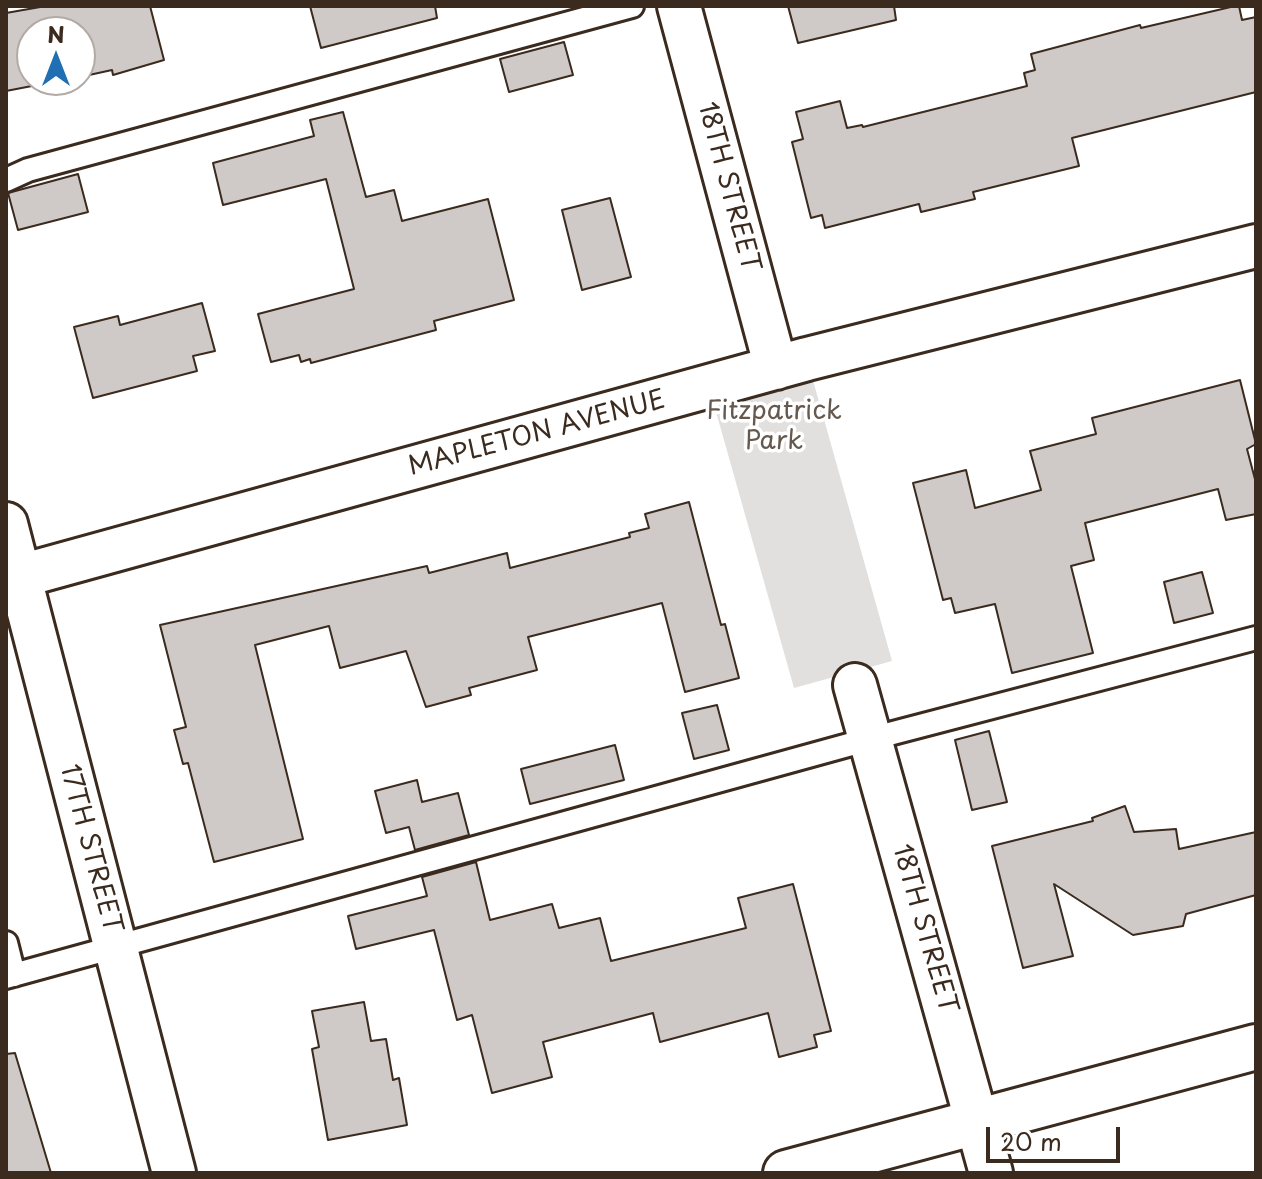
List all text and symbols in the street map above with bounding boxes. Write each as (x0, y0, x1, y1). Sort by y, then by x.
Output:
north arrow (16, 16, 96, 96)
text: N (47, 17, 65, 50)
street label: 18TH STREET (690, 99, 766, 275)
street label: MAPLETON AVENUE (405, 385, 669, 483)
park label: Fitzpatrick Park (706, 396, 842, 458)
street label: 17TH STREET (53, 761, 127, 937)
street label: 18TH STREET (885, 841, 963, 1017)
scale bar (990, 1111, 1124, 1161)
text: 20 m (1000, 1123, 1062, 1159)

